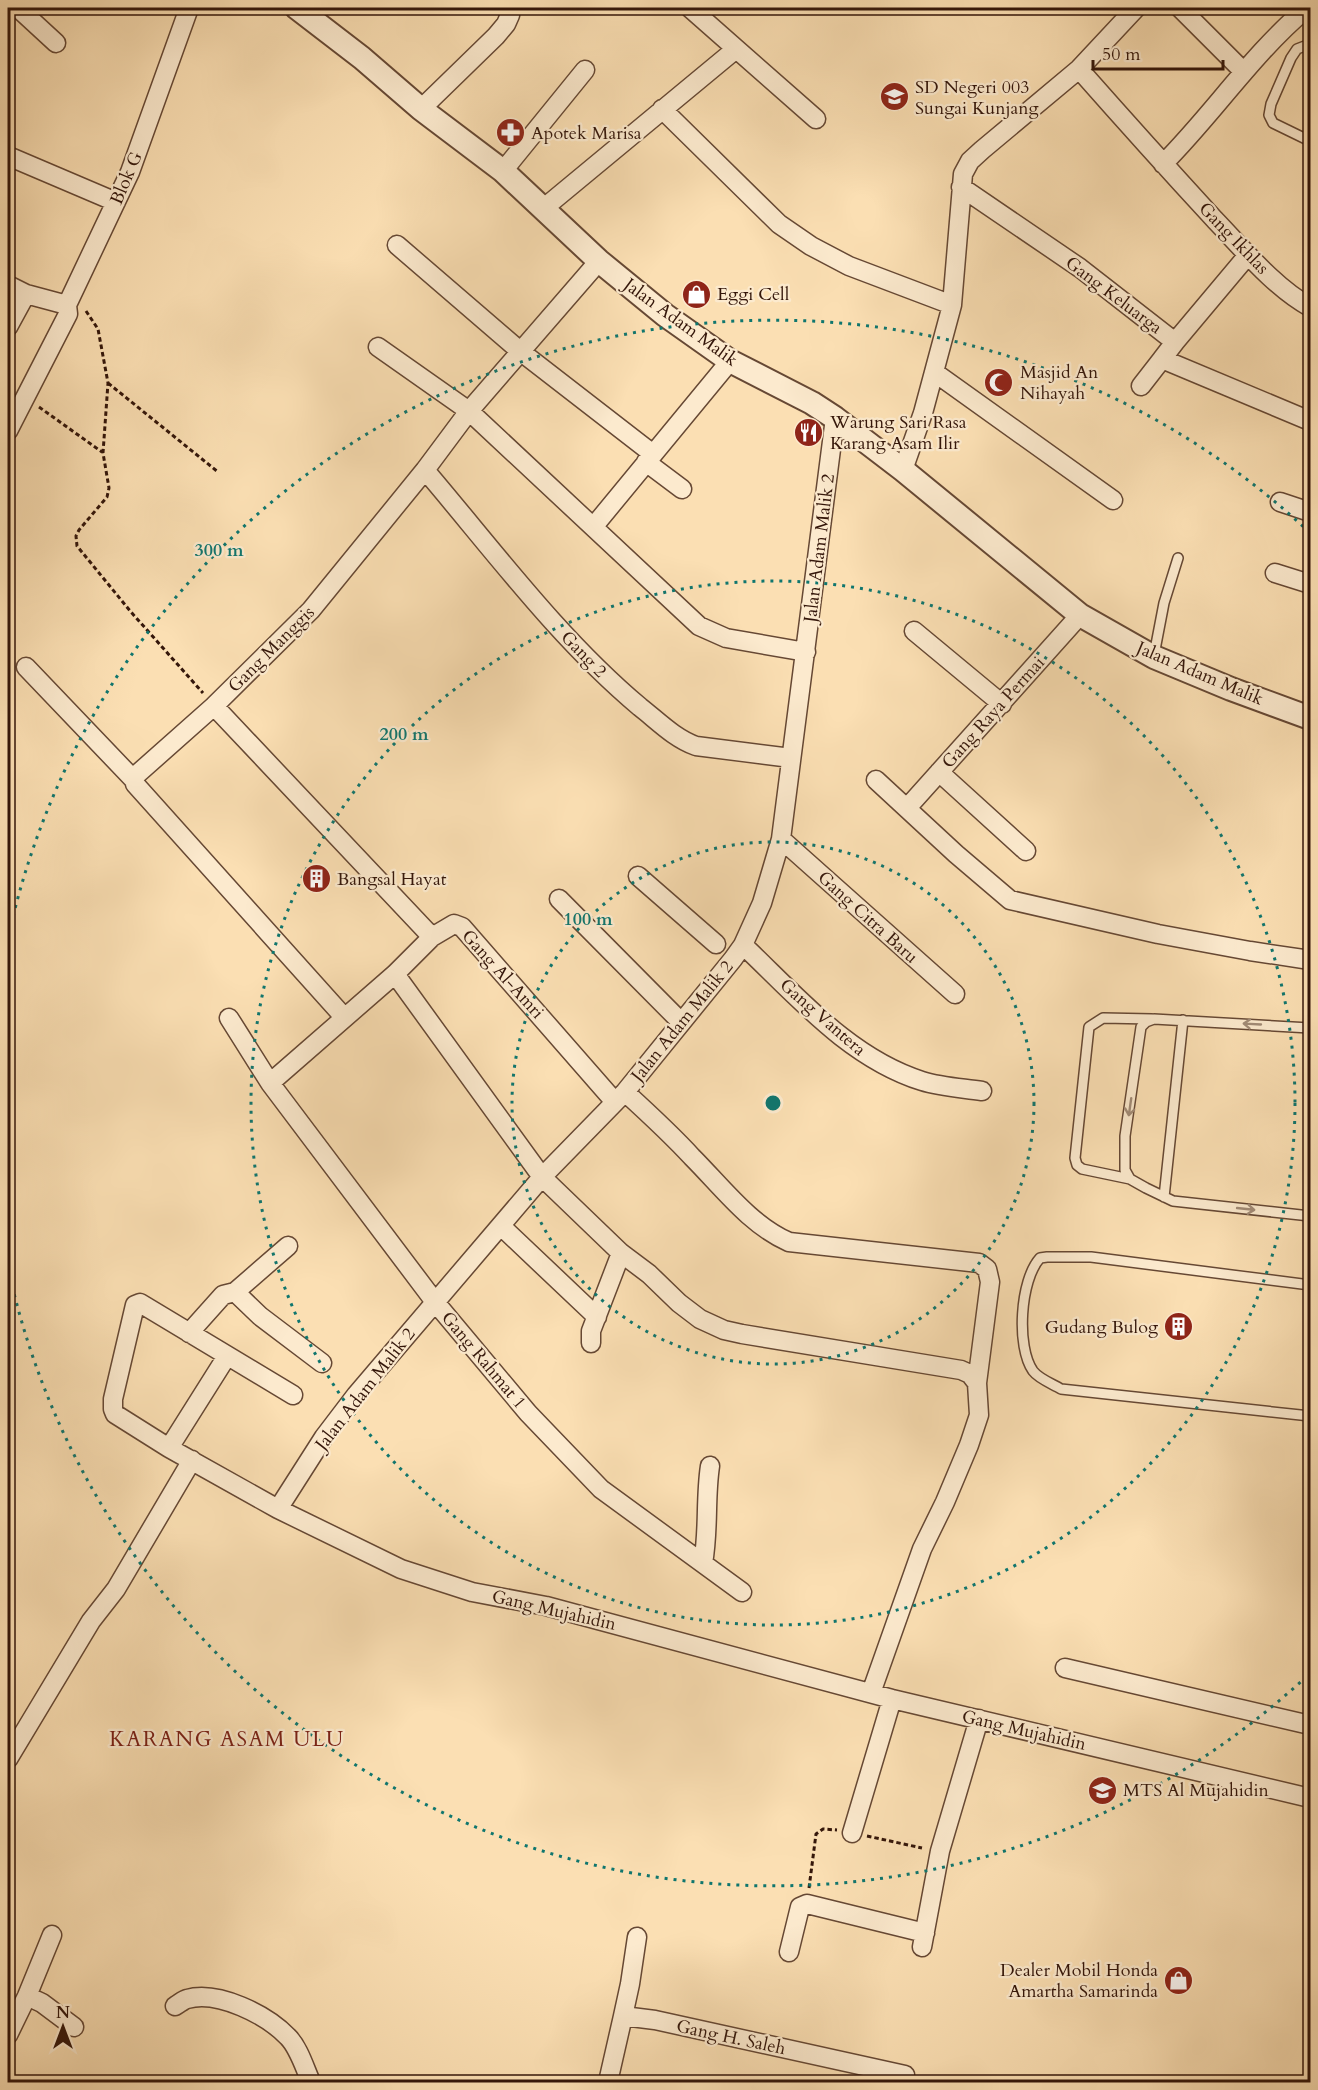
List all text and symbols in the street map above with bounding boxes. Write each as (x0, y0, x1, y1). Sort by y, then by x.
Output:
scale bar (1093, 33, 1224, 71)
text: 50 m (1102, 42, 1141, 67)
place label: SD Negeri 003 Sungai Kunjang (915, 75, 1039, 121)
school or university icon: SD Negeri 003 Sungai Kunjang (878, 81, 910, 113)
pharmacy icon: Apotek Marisa (494, 117, 526, 149)
place label: Apotek Marisa (531, 121, 642, 146)
street label: Blok G (104, 148, 149, 209)
street label: Gang Ikhlas (1193, 197, 1274, 280)
street label: Gang Keluarga (1060, 251, 1167, 340)
street label: Jalan Adam Malik (616, 271, 743, 373)
shop icon: Eggi Cell (680, 278, 712, 310)
place label: Eggi Cell (717, 282, 790, 307)
place label: Masjid An Nihayah (1020, 360, 1099, 406)
mosque icon: Masjid An Nihayah (983, 366, 1015, 398)
place label: Warung Sari Rasa Karang Asam Ilir (829, 410, 967, 456)
restaurant icon: Warung Sari Rasa Karang Asam Ilir (793, 416, 825, 448)
street label: Jalan Adam Malik 2 (798, 472, 841, 627)
text: 300 m (194, 538, 244, 563)
street label: Gang Manggis (222, 600, 320, 698)
street label: Gang 2 (555, 625, 612, 683)
street label: Jalan Adam Malik (1130, 634, 1267, 712)
street label: Gang Raya Permai (936, 651, 1051, 774)
text: 200 m (379, 722, 429, 747)
building icon: Bangsal Hayat (300, 863, 332, 895)
street label: Gang Citra Baru (812, 865, 923, 969)
place label: Bangsal Hayat (337, 867, 447, 892)
text: 100 m (563, 907, 613, 932)
street label: Gang Al-Amri (456, 924, 549, 1024)
street label: Jalan Adam Malik 2 (624, 955, 739, 1090)
street label: Gang Vantera (774, 973, 871, 1062)
one-way arrow (1243, 1019, 1263, 1030)
centre of rings (763, 1093, 783, 1113)
one-way arrow (1124, 1097, 1135, 1117)
one-way arrow (1236, 1204, 1255, 1215)
street label: Gang Rahmat 1 (435, 1306, 532, 1414)
building icon: Gudang Bulog (1163, 1311, 1195, 1343)
place label: Gudang Bulog (1045, 1315, 1159, 1340)
street label: Jalan Adam Malik 2 (308, 1323, 421, 1458)
street label: Gang Mujahidin (489, 1584, 619, 1637)
street label: Gang Mujahidin (959, 1704, 1089, 1757)
district label: KARANG ASAM ULU (109, 1725, 345, 1754)
school or university icon: MTS Al Mujahidin (1086, 1774, 1118, 1806)
place label: MTS Al Mujahidin (1123, 1778, 1269, 1803)
place label: Dealer Mobil Honda Amartha Samarinda (1000, 1958, 1158, 2004)
shop icon: Dealer Mobil Honda Amartha Samarinda (1163, 1964, 1195, 1996)
north arrow (33, 1997, 93, 2057)
text: N (56, 2002, 70, 2024)
street label: Gang H. Saleh (674, 2014, 788, 2061)

